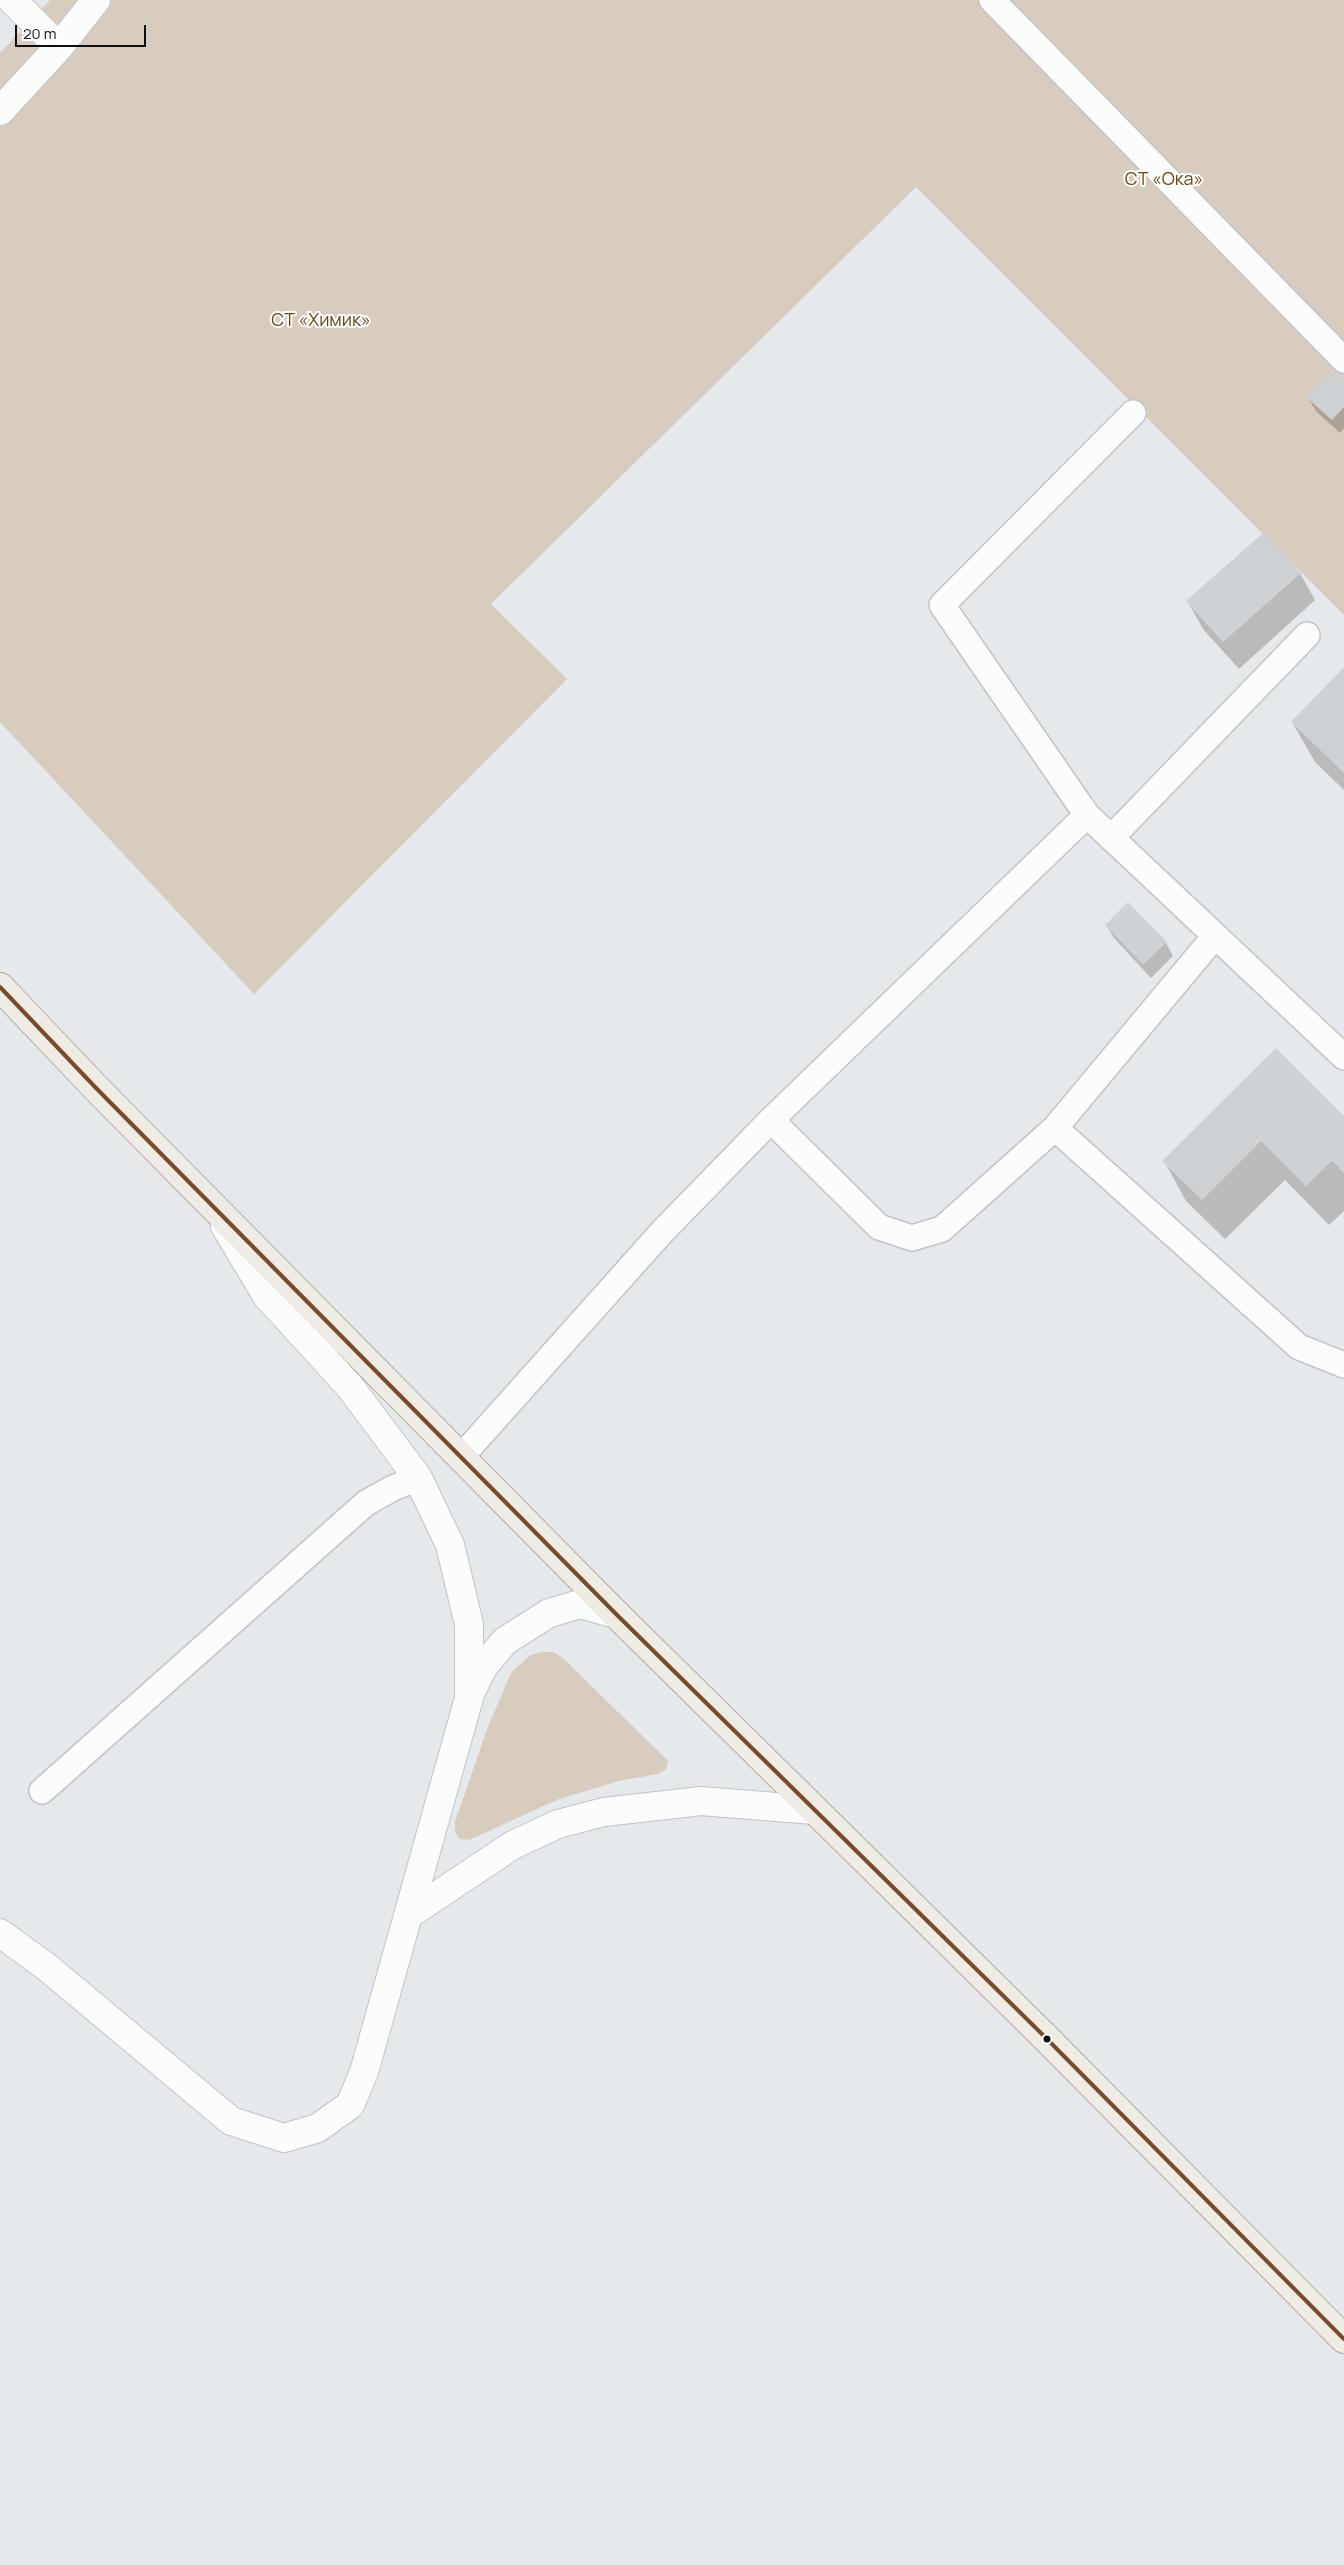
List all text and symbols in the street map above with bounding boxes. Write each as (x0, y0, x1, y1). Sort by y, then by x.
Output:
scale bar (18, 15, 149, 47)
text: 20 m (23, 23, 56, 44)
park label: СТ «Ока» (1125, 169, 1203, 191)
park label: СТ «Химик» (271, 310, 371, 332)
unlabelled marker (1042, 2034, 1052, 2044)

